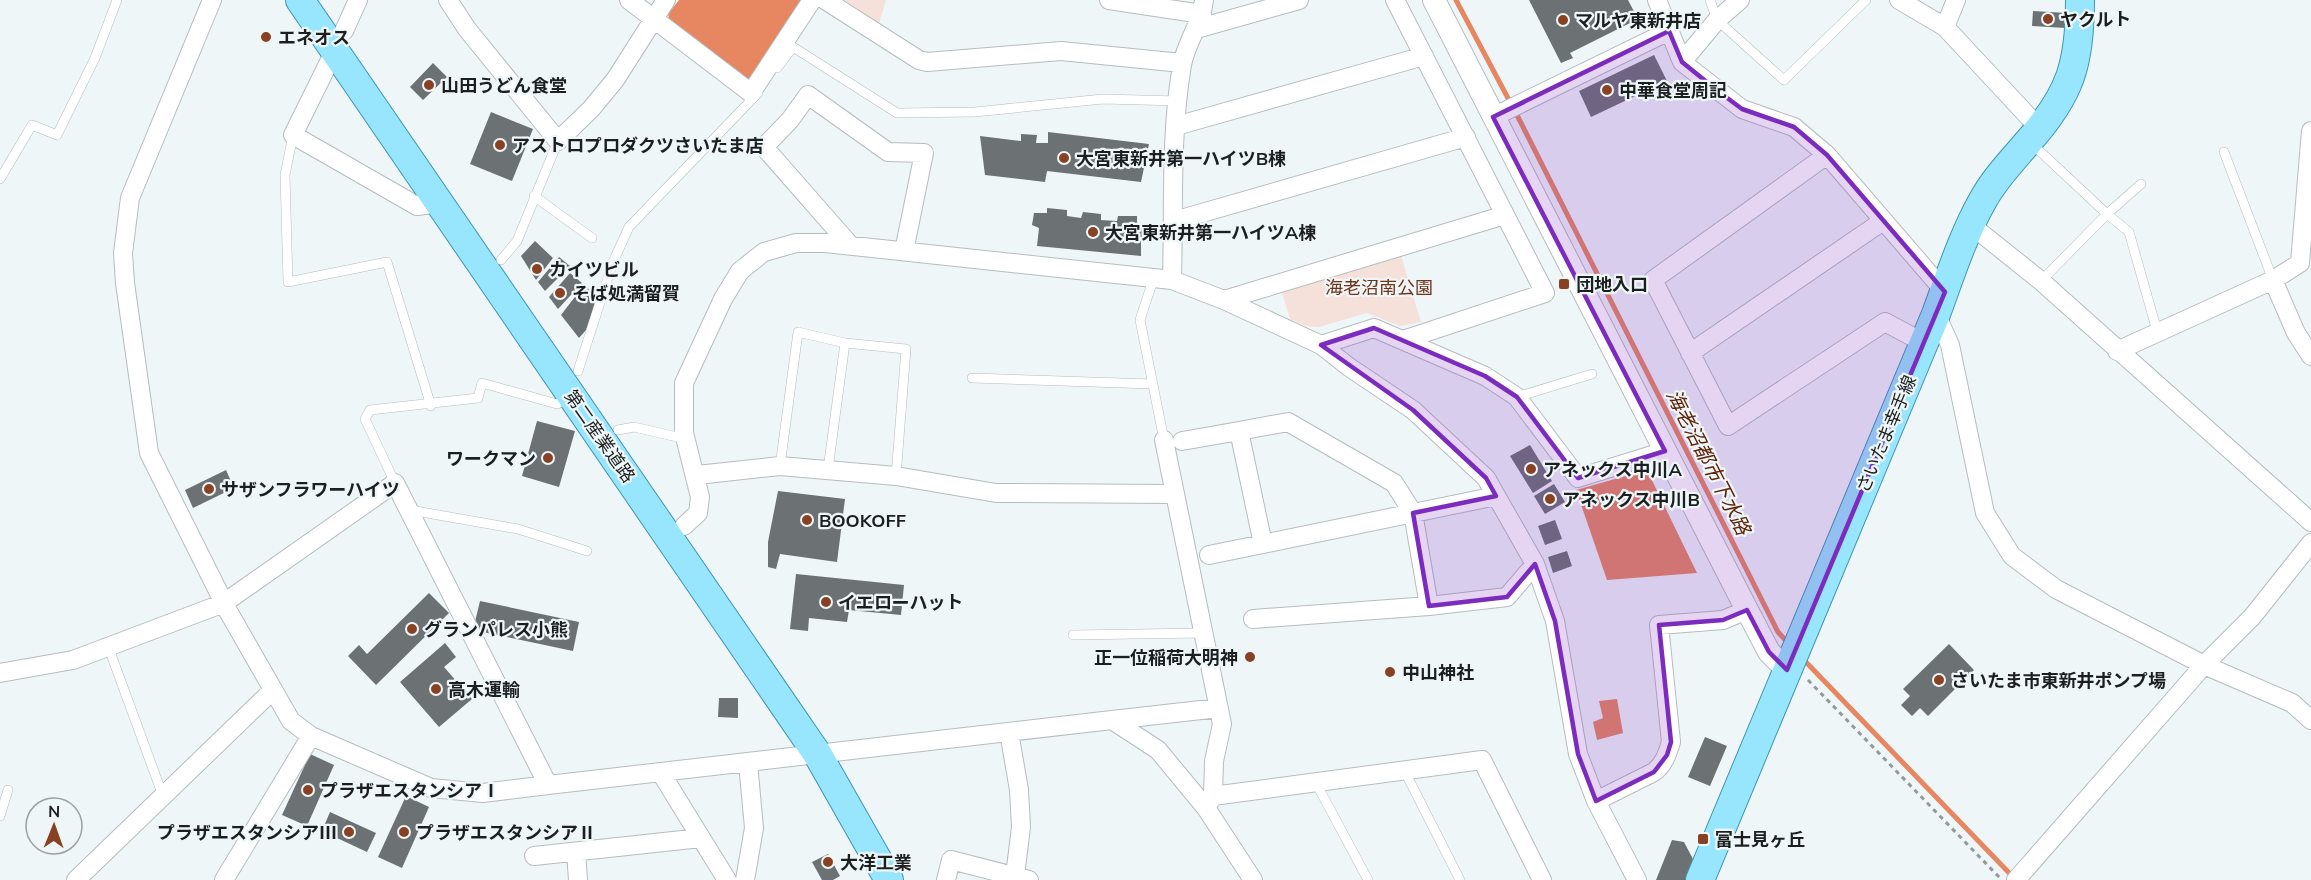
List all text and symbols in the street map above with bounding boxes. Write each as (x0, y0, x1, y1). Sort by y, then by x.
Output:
place label: ヤクルト (2060, 8, 2131, 31)
place label: マルヤ東新井店 (1575, 9, 1701, 32)
marker: ヤクルト (2041, 12, 2055, 26)
marker: マルヤ東新井店 (1556, 13, 1570, 27)
place label: エネオス (278, 26, 350, 49)
marker: エネオス (259, 30, 273, 44)
place label: 山田うどん食堂 (441, 74, 567, 97)
marker: 山田うどん食堂 (422, 78, 436, 92)
place label: 中華食堂周記 (1619, 79, 1727, 102)
marker: 中華食堂周記 (1600, 83, 1614, 97)
place label: アストロプロダクツさいたま店 (512, 134, 763, 157)
marker: アストロプロダクツさいたま店 (493, 138, 507, 152)
place label: 大宮東新井第一ハイツB棟 (1076, 147, 1286, 170)
marker: 大宮東新井第一ハイツB棟 (1057, 151, 1071, 165)
place label: 大宮東新井第一ハイツA棟 (1105, 221, 1316, 244)
marker: 大宮東新井第一ハイツA棟 (1086, 225, 1100, 239)
place label: カイツビル (549, 258, 639, 281)
marker: カイツビル (530, 262, 544, 276)
place label: 団地入口 (1576, 273, 1648, 296)
park label: 海老沼南公園 (1325, 276, 1433, 299)
marker: 団地入口 (1557, 277, 1571, 291)
place label: そば処満留賀 (572, 282, 680, 305)
marker: そば処満留賀 (553, 286, 567, 300)
street label: さいたま幸手線 (1851, 372, 1921, 496)
street label: 第二産業道路 (560, 385, 640, 487)
water label: 海老沼都市下水路 (1662, 385, 1757, 541)
place label: ワークマン (446, 447, 536, 470)
marker: ワークマン (541, 451, 555, 465)
place label: アネックス中川A (1543, 458, 1682, 481)
marker: アネックス中川A (1524, 462, 1538, 476)
place label: サザンフラワーハイツ (221, 478, 400, 501)
marker: サザンフラワーハイツ (202, 482, 216, 496)
place label: アネックス中川B (1562, 488, 1700, 511)
marker: アネックス中川B (1543, 492, 1557, 506)
place label: BOOKOFF (819, 509, 906, 532)
marker: BOOKOFF (800, 513, 814, 527)
place label: イエローハット (838, 591, 963, 614)
marker: イエローハット (819, 595, 833, 609)
place label: グランパレス小熊 (424, 618, 568, 641)
marker: グランパレス小熊 (405, 622, 419, 636)
place label: 正一位稲荷大明神 (1094, 646, 1238, 669)
marker: 正一位稲荷大明神 (1243, 650, 1257, 664)
place label: 中山神社 (1402, 661, 1474, 684)
marker: 中山神社 (1383, 665, 1397, 679)
place label: さいたま市東新井ポンプ場 (1951, 669, 2166, 692)
marker: さいたま市東新井ポンプ場 (1932, 673, 1946, 687)
place label: 高木運輸 (448, 678, 520, 701)
marker: 高木運輸 (429, 682, 443, 696)
place label: プラザエスタンシアⅠ (320, 779, 500, 802)
marker: プラザエスタンシアⅠ (301, 783, 315, 797)
north arrow (24, 796, 84, 856)
text: N (48, 801, 60, 821)
place label: プラザエスタンシアⅢ (157, 821, 337, 844)
place label: プラザエスタンシアⅡ (416, 821, 596, 844)
marker: プラザエスタンシアⅢ (342, 825, 356, 839)
marker: プラザエスタンシアⅡ (397, 825, 411, 839)
place label: 富士見ヶ丘 (1715, 828, 1805, 851)
marker: 富士見ヶ丘 (1696, 832, 1710, 846)
place label: 大洋工業 (840, 851, 912, 874)
marker: 大洋工業 (821, 855, 835, 869)

